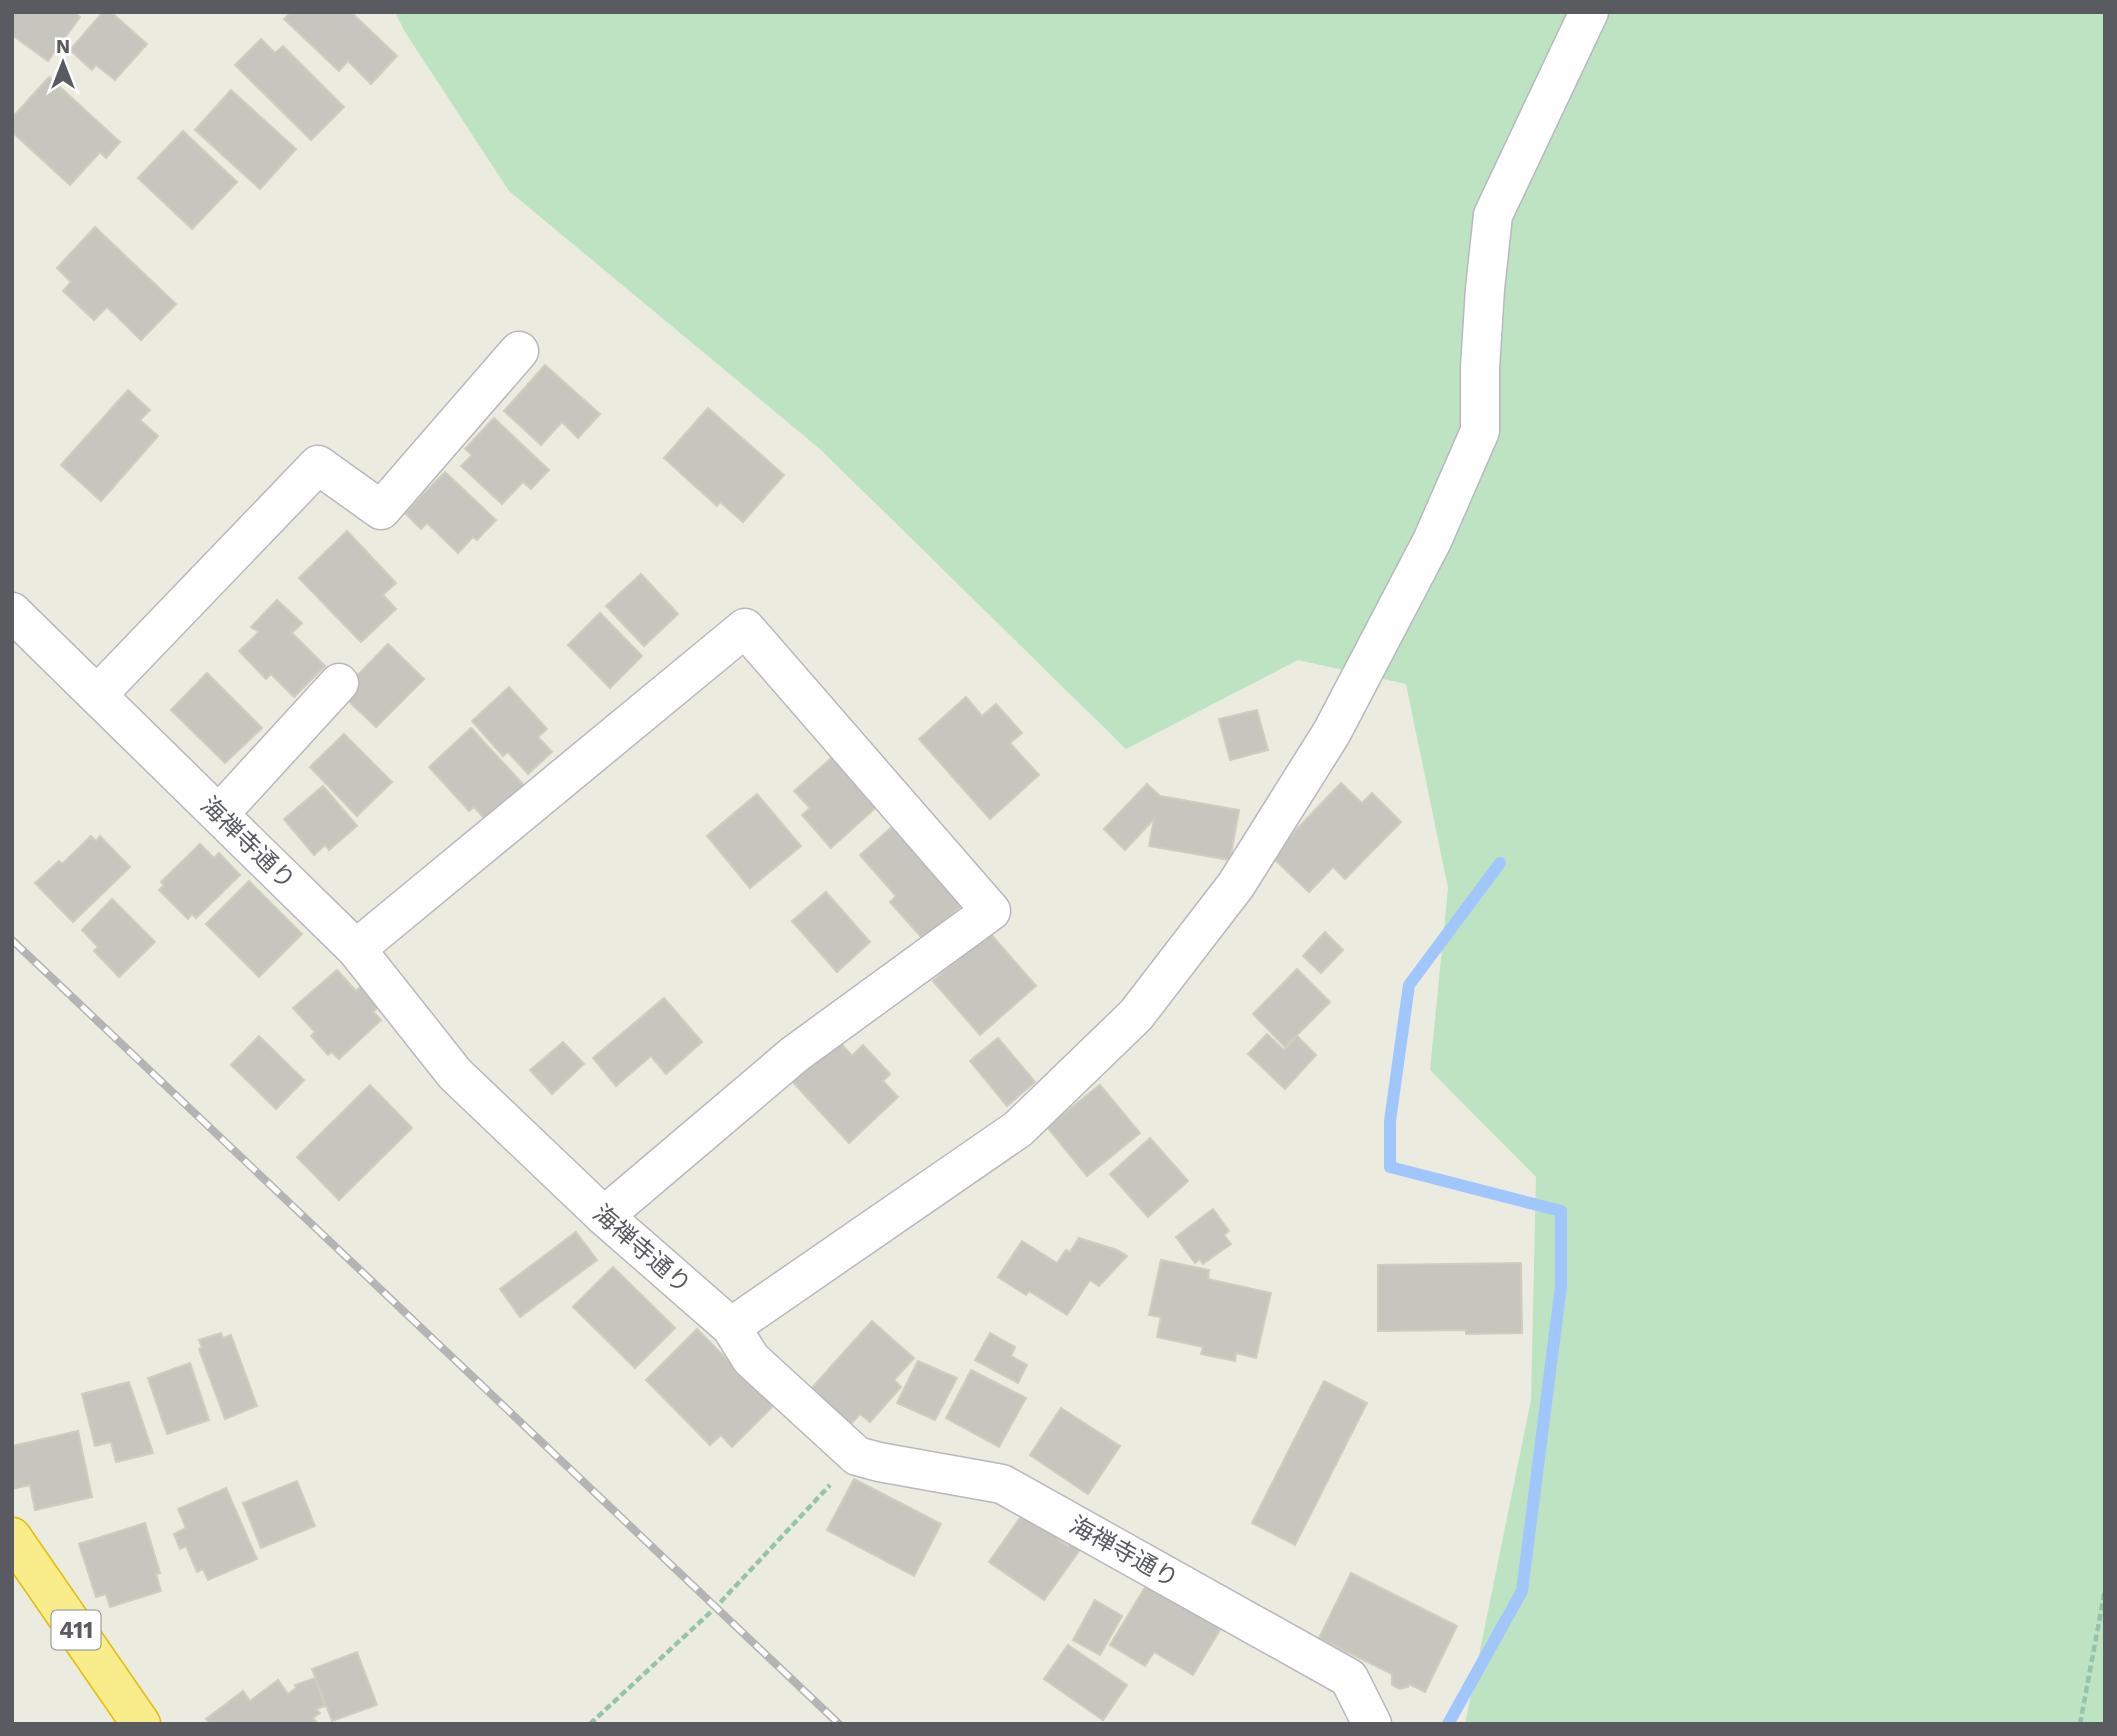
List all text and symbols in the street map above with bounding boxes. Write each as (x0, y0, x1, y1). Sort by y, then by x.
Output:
north arrow (28, 28, 98, 98)
text: N (56, 35, 70, 58)
street label: 海禅寺通り (195, 791, 301, 895)
street label: 海禅寺通り (588, 1199, 696, 1299)
street label: 海禅寺通り (1065, 1511, 1183, 1593)
road number: 411 (52, 1610, 100, 1650)

